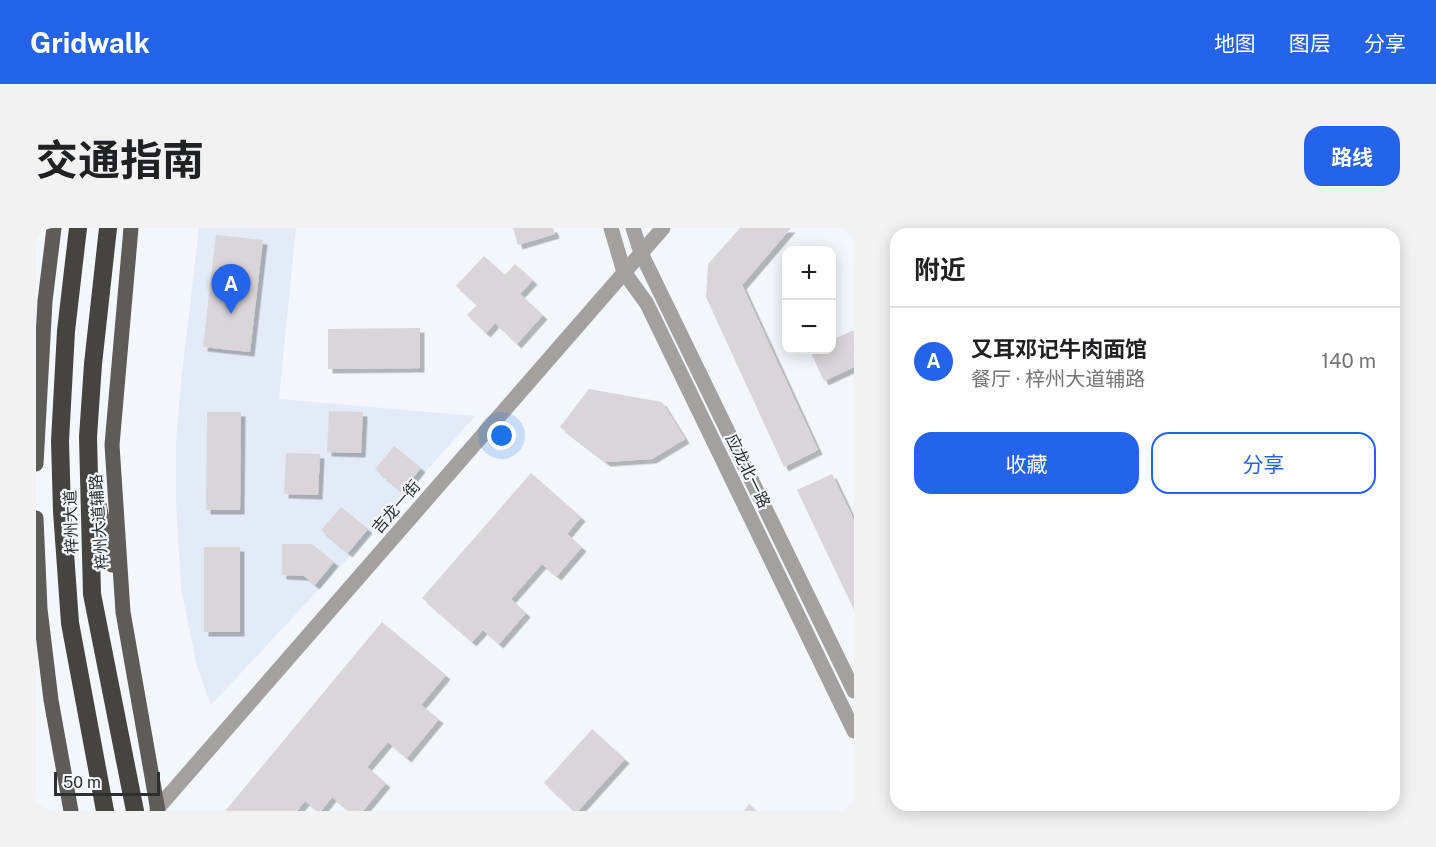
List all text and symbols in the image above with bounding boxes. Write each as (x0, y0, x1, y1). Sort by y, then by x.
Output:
text: Gridwalk (30, 26, 150, 59)
text: 地图 (1214, 31, 1256, 56)
text: 图层 (1289, 31, 1331, 56)
text: 分享 (1364, 31, 1406, 56)
button: 路线 (1304, 126, 1400, 186)
text: 交通指南 (36, 135, 204, 184)
map controls (782, 246, 836, 354)
button: + (782, 246, 836, 300)
text: 附近 (914, 254, 966, 285)
pin: A (212, 264, 250, 314)
button: − (782, 300, 836, 354)
text: 又耳邓记牛肉面馆 (971, 336, 1147, 362)
text: A (926, 349, 941, 373)
text: 140 m (1321, 349, 1376, 373)
text: 餐厅 · 梓州大道辅路 (971, 367, 1145, 391)
your location (487, 421, 516, 450)
street label: 应龙北一路 (722, 431, 774, 511)
button: 收藏 (914, 432, 1139, 494)
button: 分享 (1151, 432, 1376, 494)
street label: 梓州大道辅路 (86, 473, 112, 571)
street label: 吉龙一街 (368, 477, 424, 537)
street label: 梓州大道 (60, 490, 82, 554)
scale bar (54, 769, 160, 796)
text: 50 m (63, 773, 101, 792)

